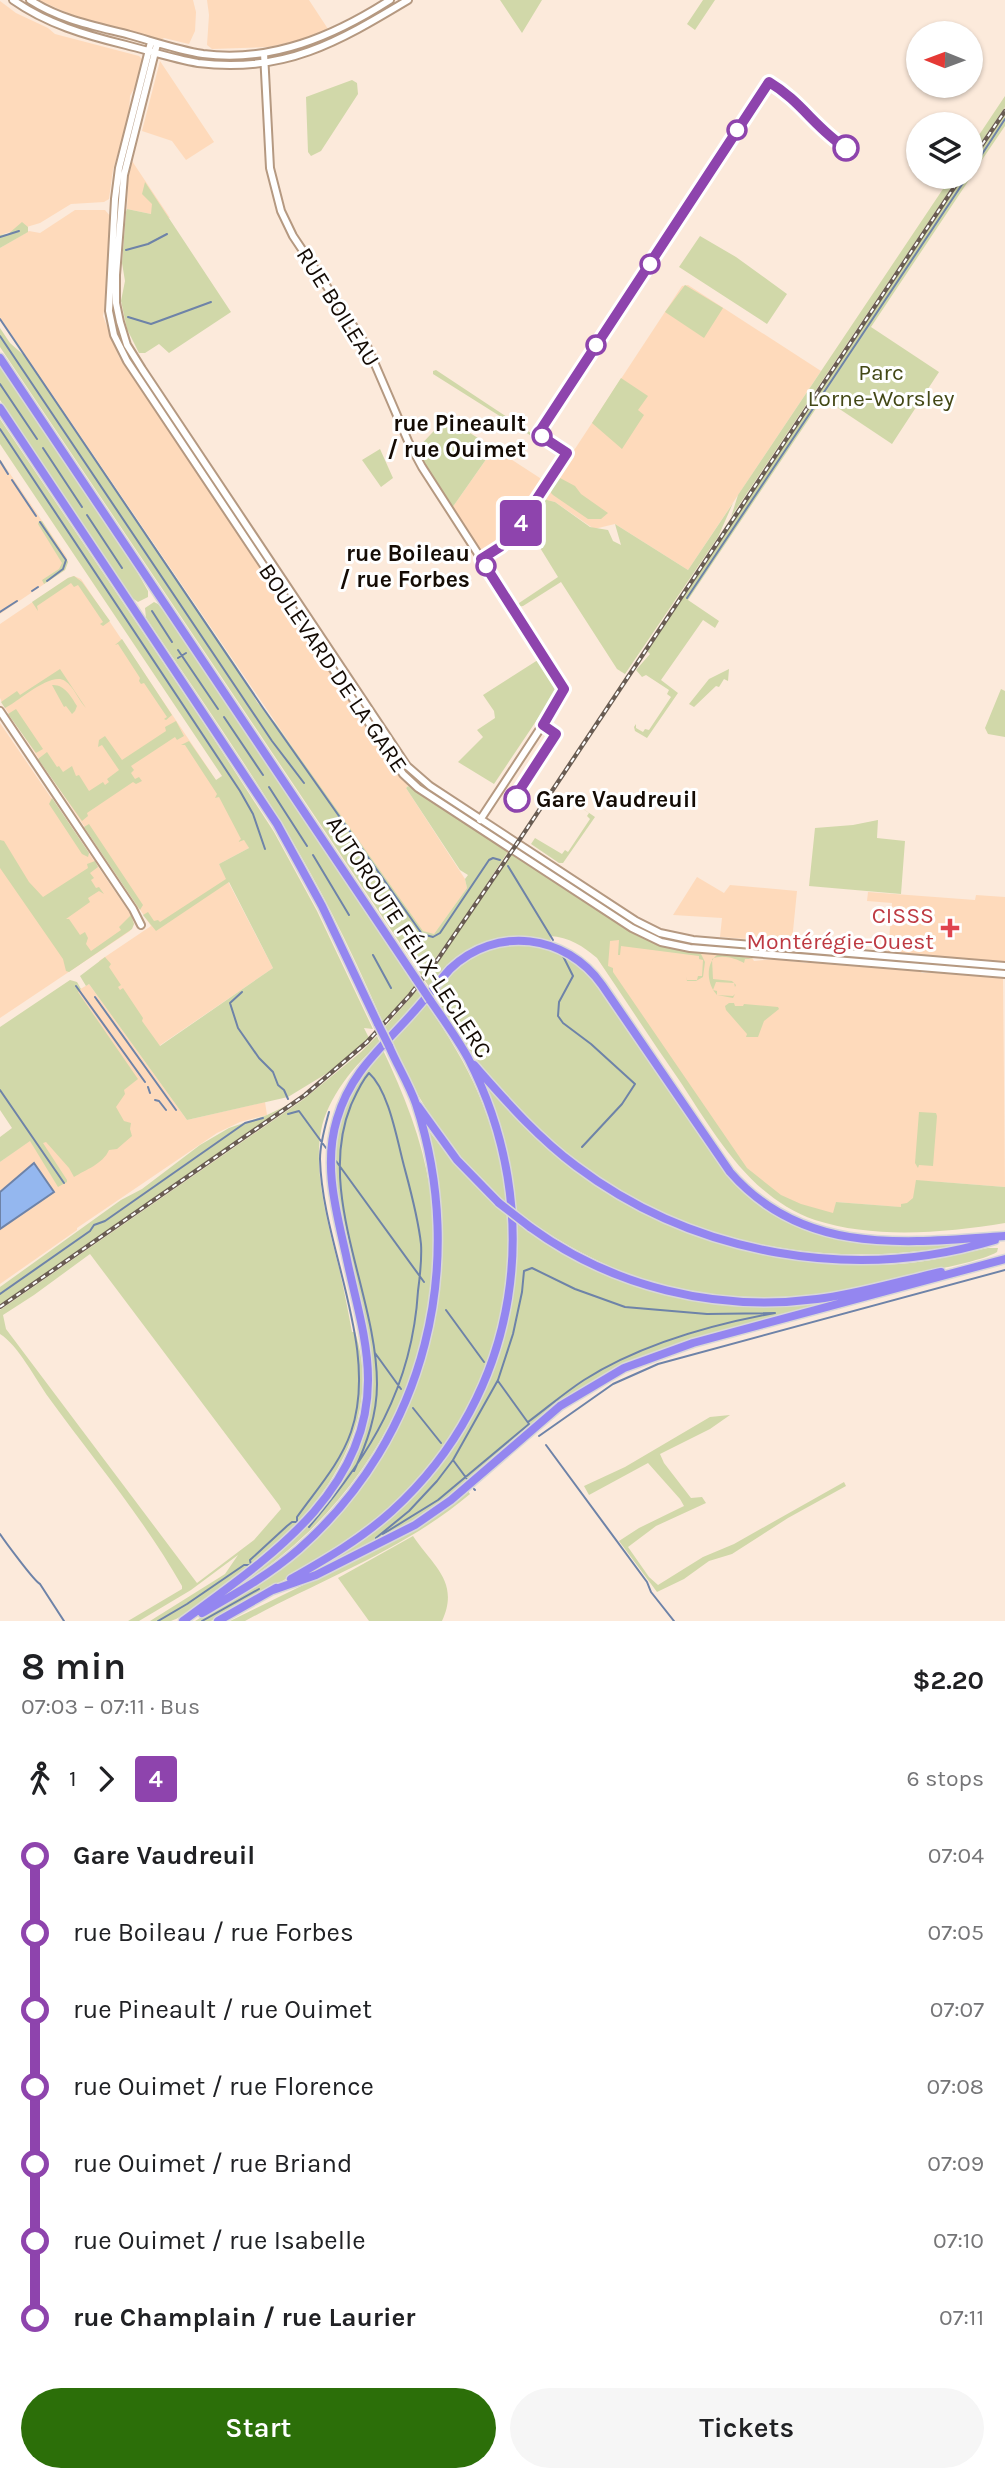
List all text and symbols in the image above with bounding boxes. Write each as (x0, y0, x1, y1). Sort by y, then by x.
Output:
north arrow (906, 21, 984, 98)
map controls (906, 21, 983, 189)
button: layers (906, 112, 983, 189)
unlabelled marker (727, 120, 747, 140)
unlabelled marker (833, 135, 859, 161)
street label: RUE BOILEAU (291, 243, 385, 371)
unlabelled marker (640, 254, 660, 274)
unlabelled marker (586, 335, 606, 355)
park label: Parc Lorne-Worsley (807, 359, 955, 412)
place label: rue Pineault / rue Ouimet (387, 410, 526, 463)
marker: rue Pineault / rue Ouimet (532, 426, 552, 446)
line badge: 4 (498, 500, 544, 546)
text: 4 (514, 509, 528, 537)
place label: rue Boileau / rue Forbes (340, 540, 470, 593)
marker: rue Boileau / rue Forbes (476, 556, 496, 576)
street label: BOULEVARD DE LA GARE (253, 558, 413, 778)
marker: Gare Vaudreuil (504, 786, 530, 812)
place label: Gare Vaudreuil (536, 786, 697, 813)
street label: AUTOROUTE FÉLIX-LECLERC (321, 811, 497, 1063)
place label: CISSS Montérégie-Ouest (747, 902, 934, 955)
marker: CISSS Montérégie-Ouest (940, 918, 960, 938)
text: 8 min (21, 1644, 126, 1689)
text: $2.20 (913, 1665, 984, 1696)
text: 07:03 – 07:11 · Bus (21, 1693, 200, 1720)
icon: walk (21, 1760, 59, 1798)
icon: forward (87, 1760, 125, 1798)
text: 1 (69, 1765, 77, 1792)
text: 4 (149, 1765, 163, 1793)
text: 6 stops (907, 1765, 984, 1792)
text: Gare Vaudreuil (73, 1840, 255, 1871)
text: 07:04 (928, 1842, 984, 1869)
text: rue Boileau / rue Forbes (73, 1917, 354, 1948)
text: 07:05 (928, 1919, 984, 1946)
text: rue Pineault / rue Ouimet (73, 1994, 372, 2025)
text: 07:07 (930, 1996, 984, 2023)
text: rue Ouimet / rue Florence (73, 2071, 374, 2102)
text: 07:08 (926, 2073, 984, 2100)
text: rue Ouimet / rue Briand (73, 2148, 352, 2179)
text: 07:09 (927, 2150, 984, 2177)
text: rue Ouimet / rue Isabelle (73, 2225, 366, 2256)
text: 07:10 (933, 2227, 984, 2254)
text: rue Champlain / rue Laurier (73, 2302, 416, 2333)
text: 07:11 (939, 2304, 984, 2331)
button: Start (21, 2388, 496, 2468)
button: Tickets (510, 2388, 984, 2468)

